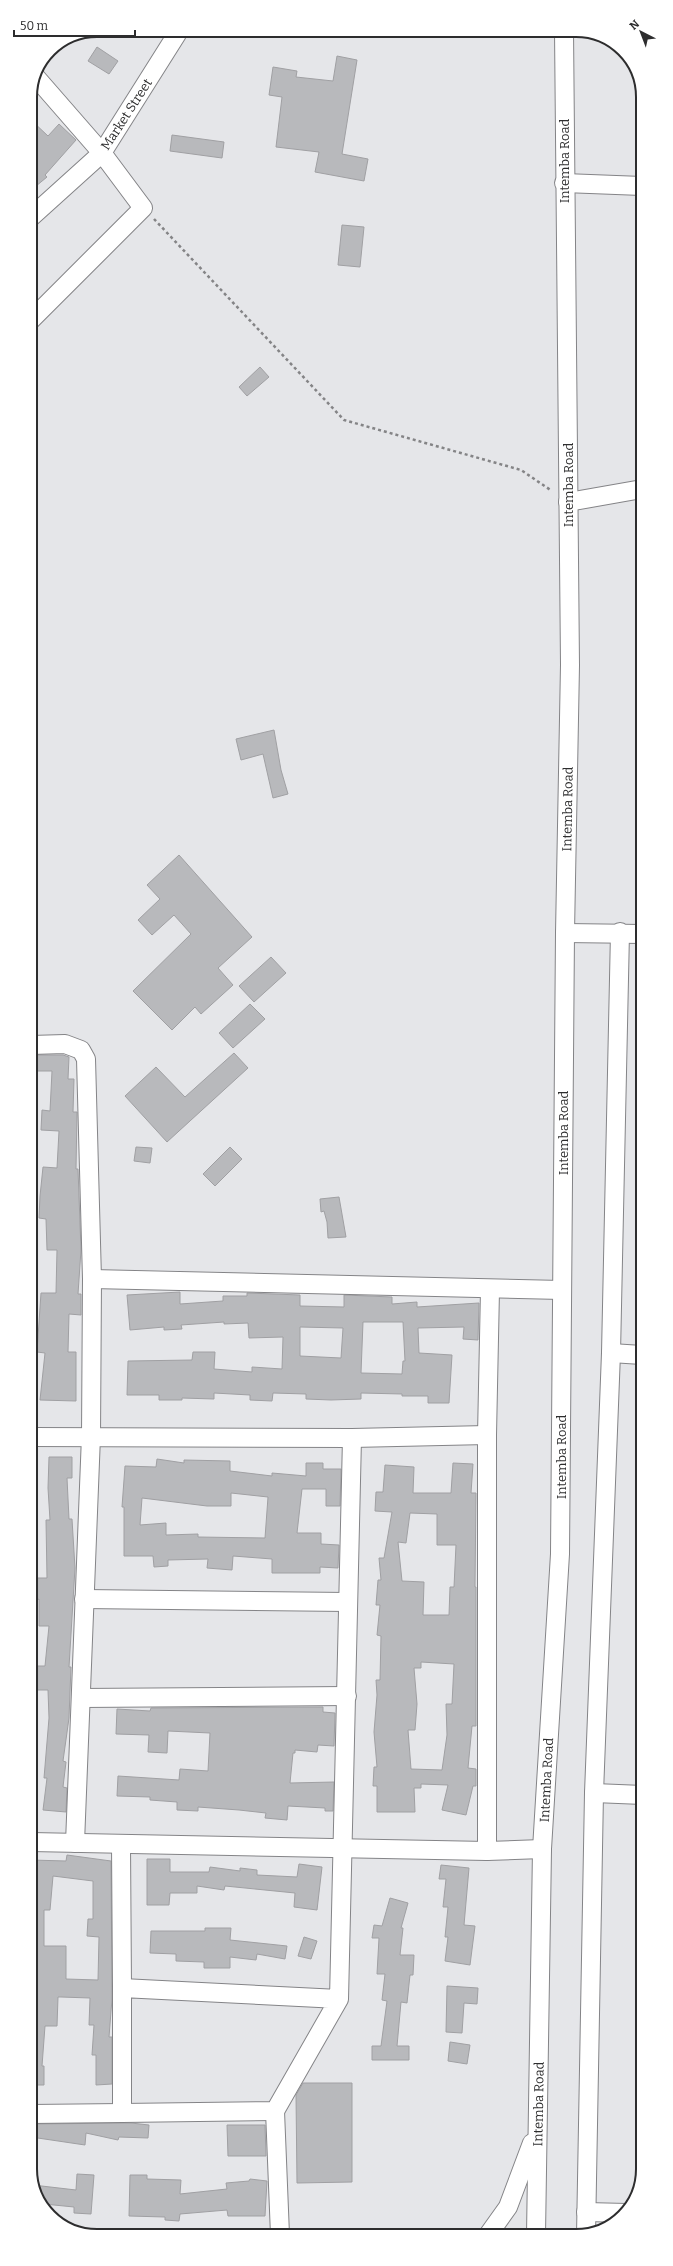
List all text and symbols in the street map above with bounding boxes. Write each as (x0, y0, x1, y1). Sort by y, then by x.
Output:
scale bar (14, 12, 135, 38)
north arrow (621, 12, 661, 52)
text: N (627, 17, 643, 33)
text: 50 m (20, 19, 49, 33)
street label: Market Street (98, 76, 155, 153)
street label: Intemba Road (557, 118, 572, 203)
street label: Intemba Road (561, 442, 576, 527)
street label: Intemba Road (559, 766, 576, 851)
street label: Intemba Road (556, 1090, 571, 1175)
street label: Intemba Road (554, 1414, 569, 1499)
street label: Intemba Road (537, 1737, 556, 1823)
street label: Intemba Road (530, 2061, 547, 2146)

